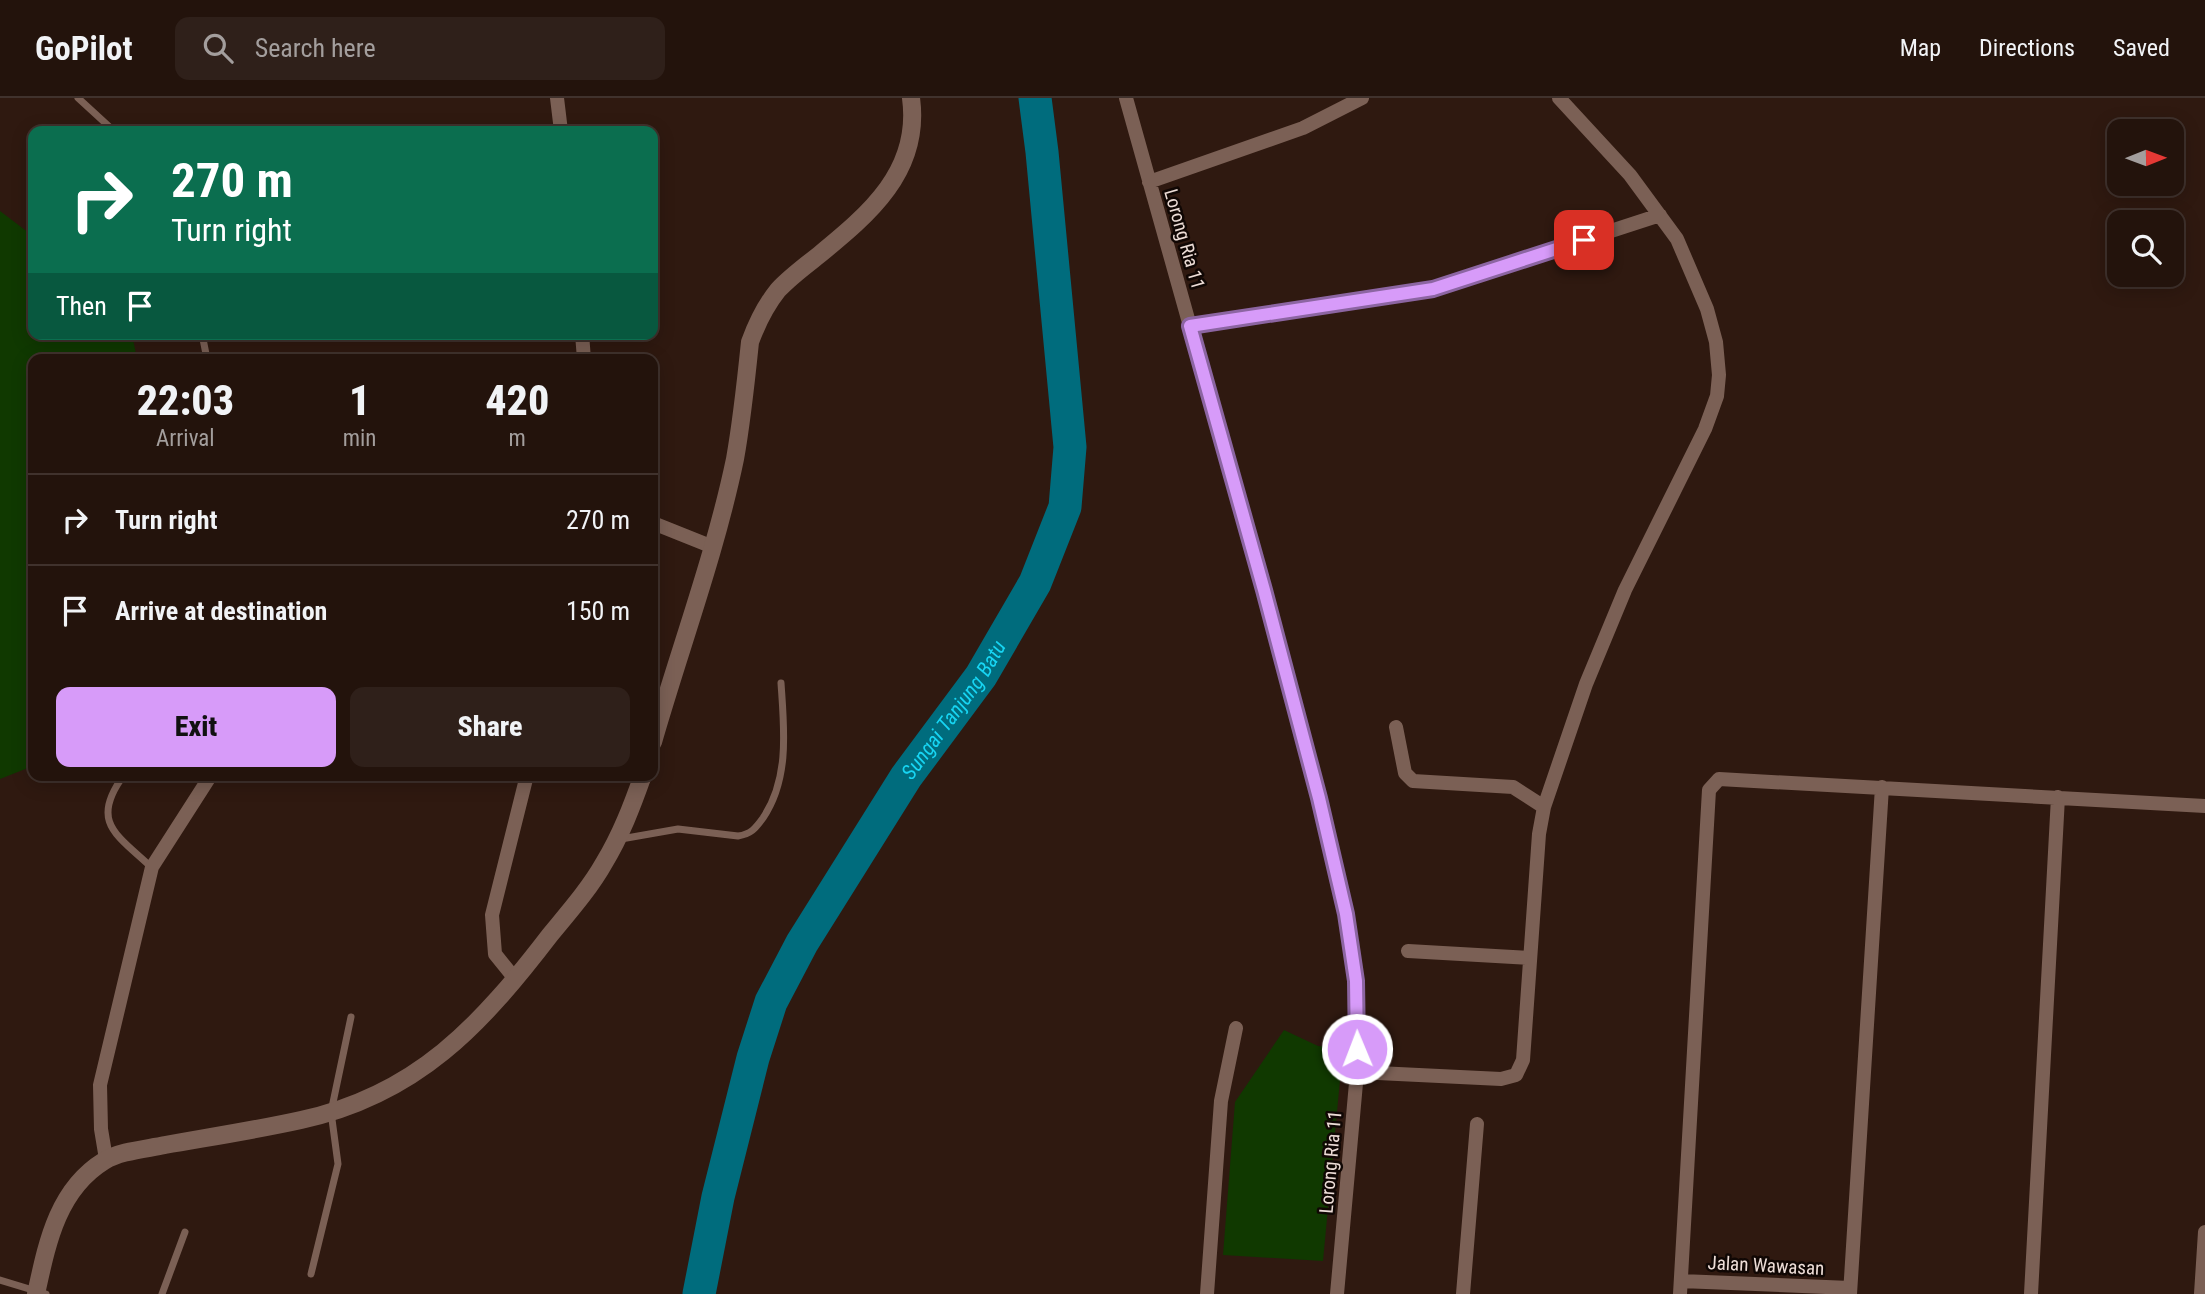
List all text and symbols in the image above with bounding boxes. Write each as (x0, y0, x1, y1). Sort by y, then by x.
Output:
search box (175, 17, 665, 80)
text: GoPilot (35, 29, 133, 68)
icon: search (199, 29, 237, 67)
text: Search here (255, 33, 376, 63)
text: Map (1900, 34, 1941, 62)
text: Directions (1979, 34, 2075, 62)
text: Saved (2113, 34, 2170, 62)
north arrow (2107, 119, 2184, 196)
map controls (2107, 119, 2184, 287)
text: 270 m (171, 152, 293, 209)
icon: right (56, 154, 147, 245)
street label: Lorong Ria 11 (1159, 186, 1210, 292)
pin (1554, 210, 1614, 270)
button: search (2107, 210, 2184, 287)
text: Turn right (171, 211, 292, 249)
icon: arrive (1565, 221, 1603, 259)
icon: arrive (121, 287, 159, 325)
text: Then (56, 291, 107, 321)
text: 22:03 (137, 376, 234, 425)
text: 1 (349, 376, 370, 425)
text: 420 (485, 376, 549, 425)
text: Arrival (156, 425, 215, 452)
text: min (343, 425, 376, 452)
text: m (509, 425, 526, 452)
icon: right (56, 501, 94, 539)
text: Turn right (115, 505, 217, 535)
text: 270 m (566, 505, 630, 535)
icon: arrive (56, 592, 94, 630)
text: Arrive at destination (115, 596, 327, 626)
text: 150 m (566, 596, 630, 626)
water label: Sungai Tanjung Batu (897, 636, 1011, 784)
button: Exit (56, 687, 336, 767)
button: Share (350, 687, 630, 767)
position arrow (1320, 1012, 1394, 1086)
street label: Lorong Ria 11 (1315, 1110, 1346, 1215)
street label: Jalan Wawasan (1707, 1251, 1825, 1280)

